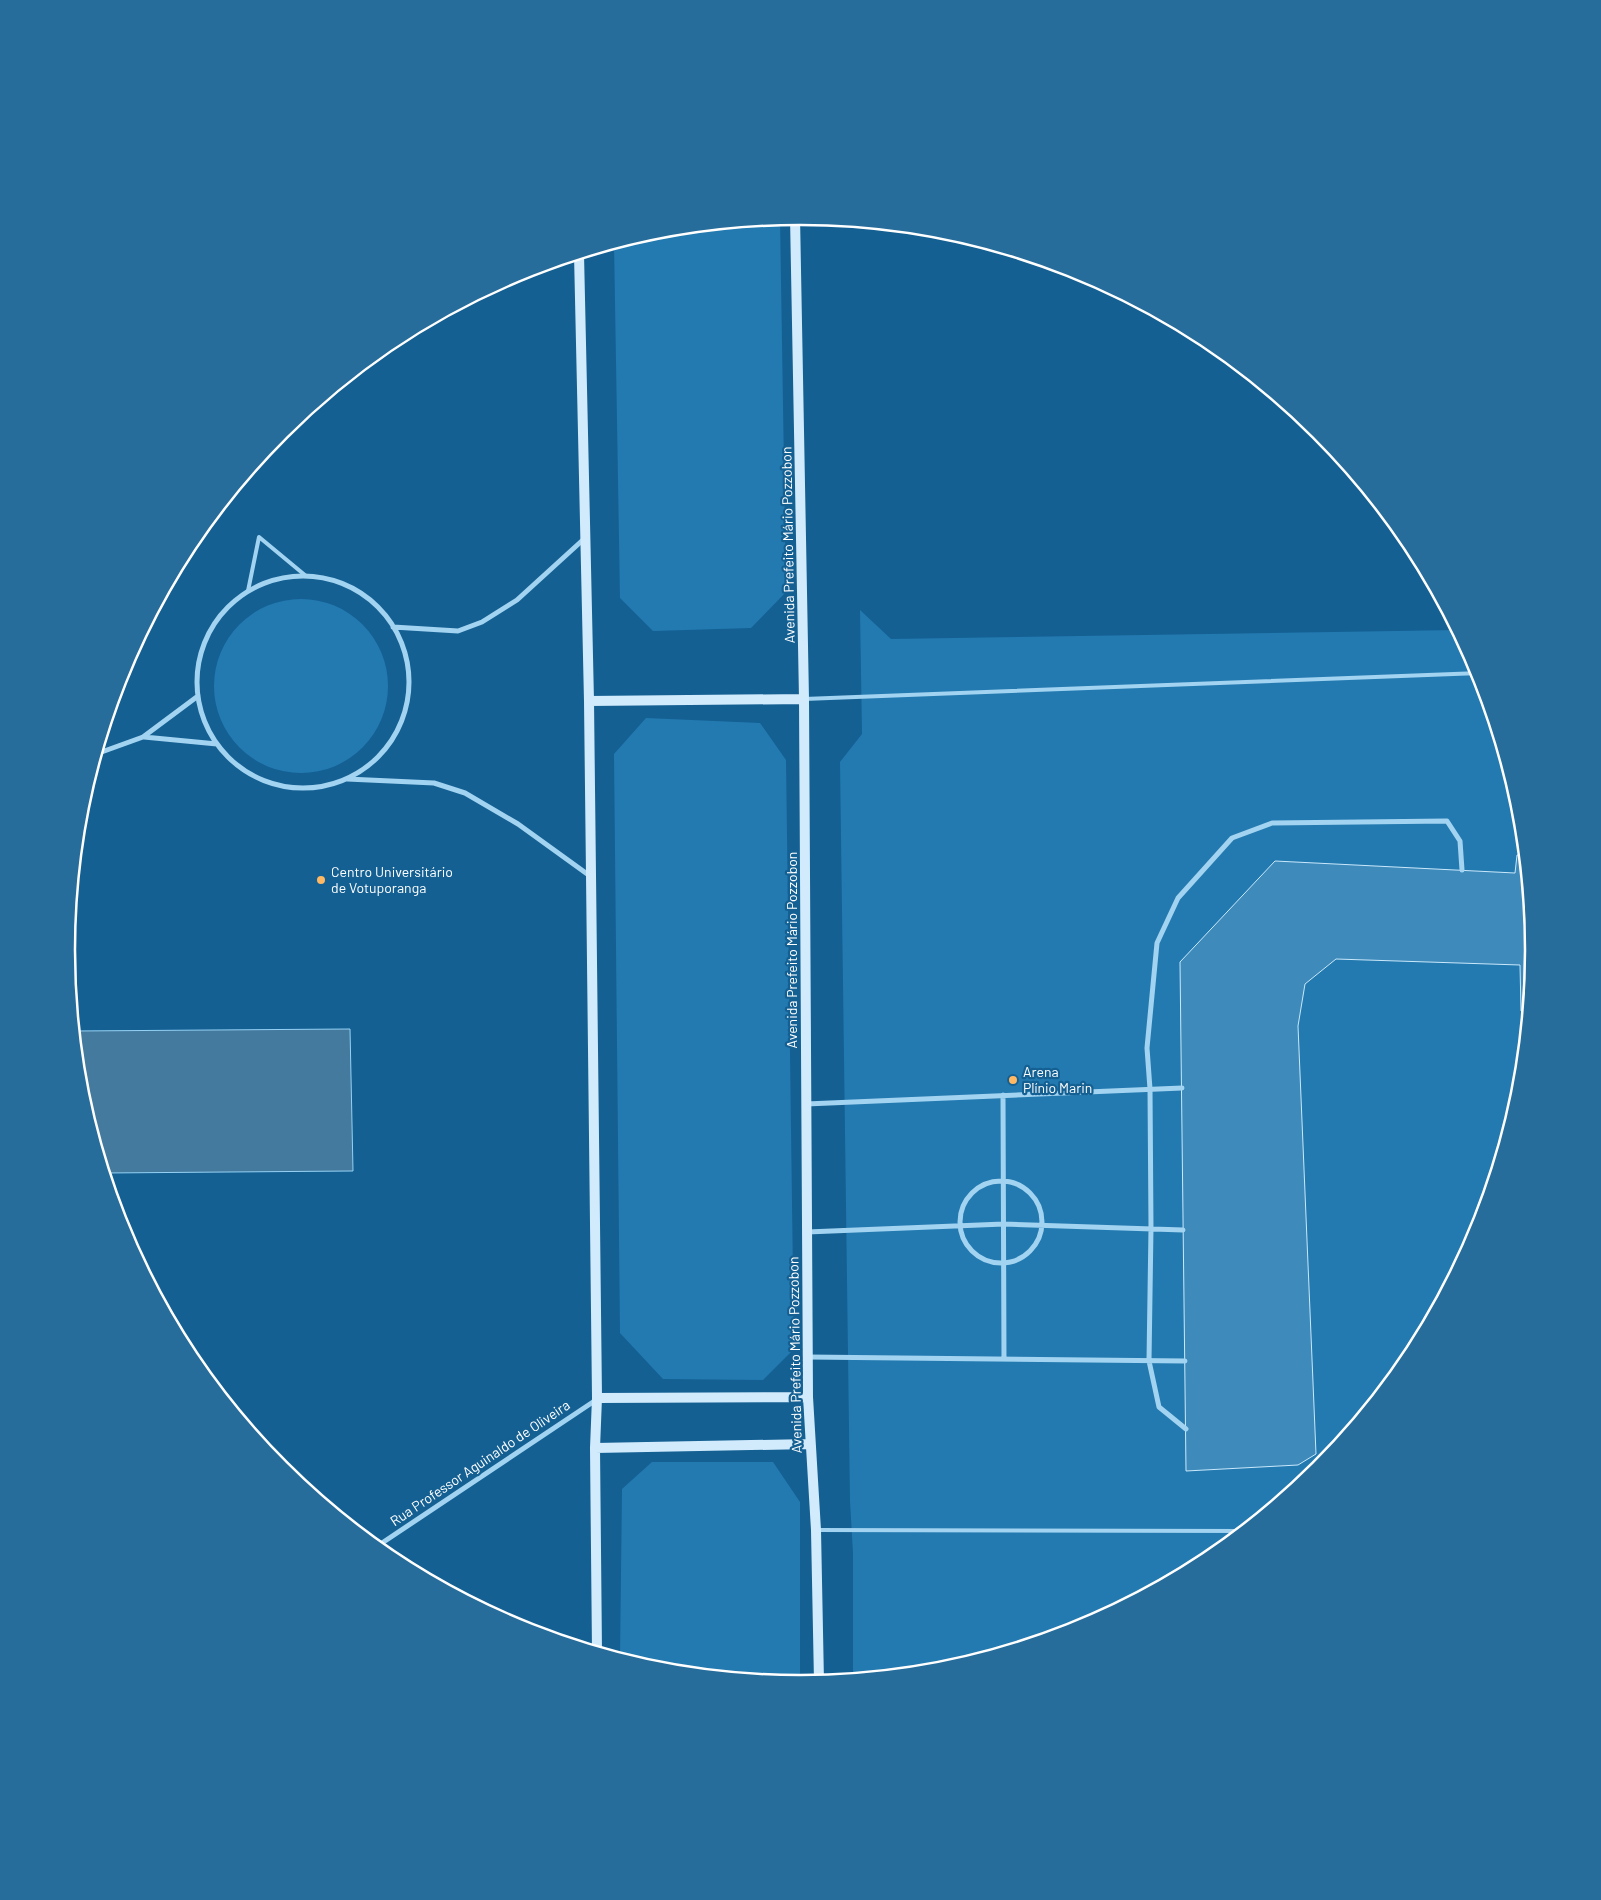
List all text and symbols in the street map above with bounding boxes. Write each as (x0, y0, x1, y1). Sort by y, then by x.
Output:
street label: Avenida Prefeito Mário Pozzobon (777, 446, 798, 644)
street label: Avenida Prefeito Mário Pozzobon (783, 852, 800, 1048)
place label: Centro Universitário de Votuporanga (331, 863, 453, 896)
marker: Centro Universitário de Votuporanga (315, 874, 327, 886)
place label: Arena Plínio Marin (1023, 1063, 1092, 1096)
marker: Arena Plínio Marin (1007, 1074, 1019, 1086)
street label: Avenida Prefeito Mário Pozzobon (784, 1256, 805, 1454)
street label: Rua Professor Aguinaldo de Oliveira (387, 1396, 573, 1529)

